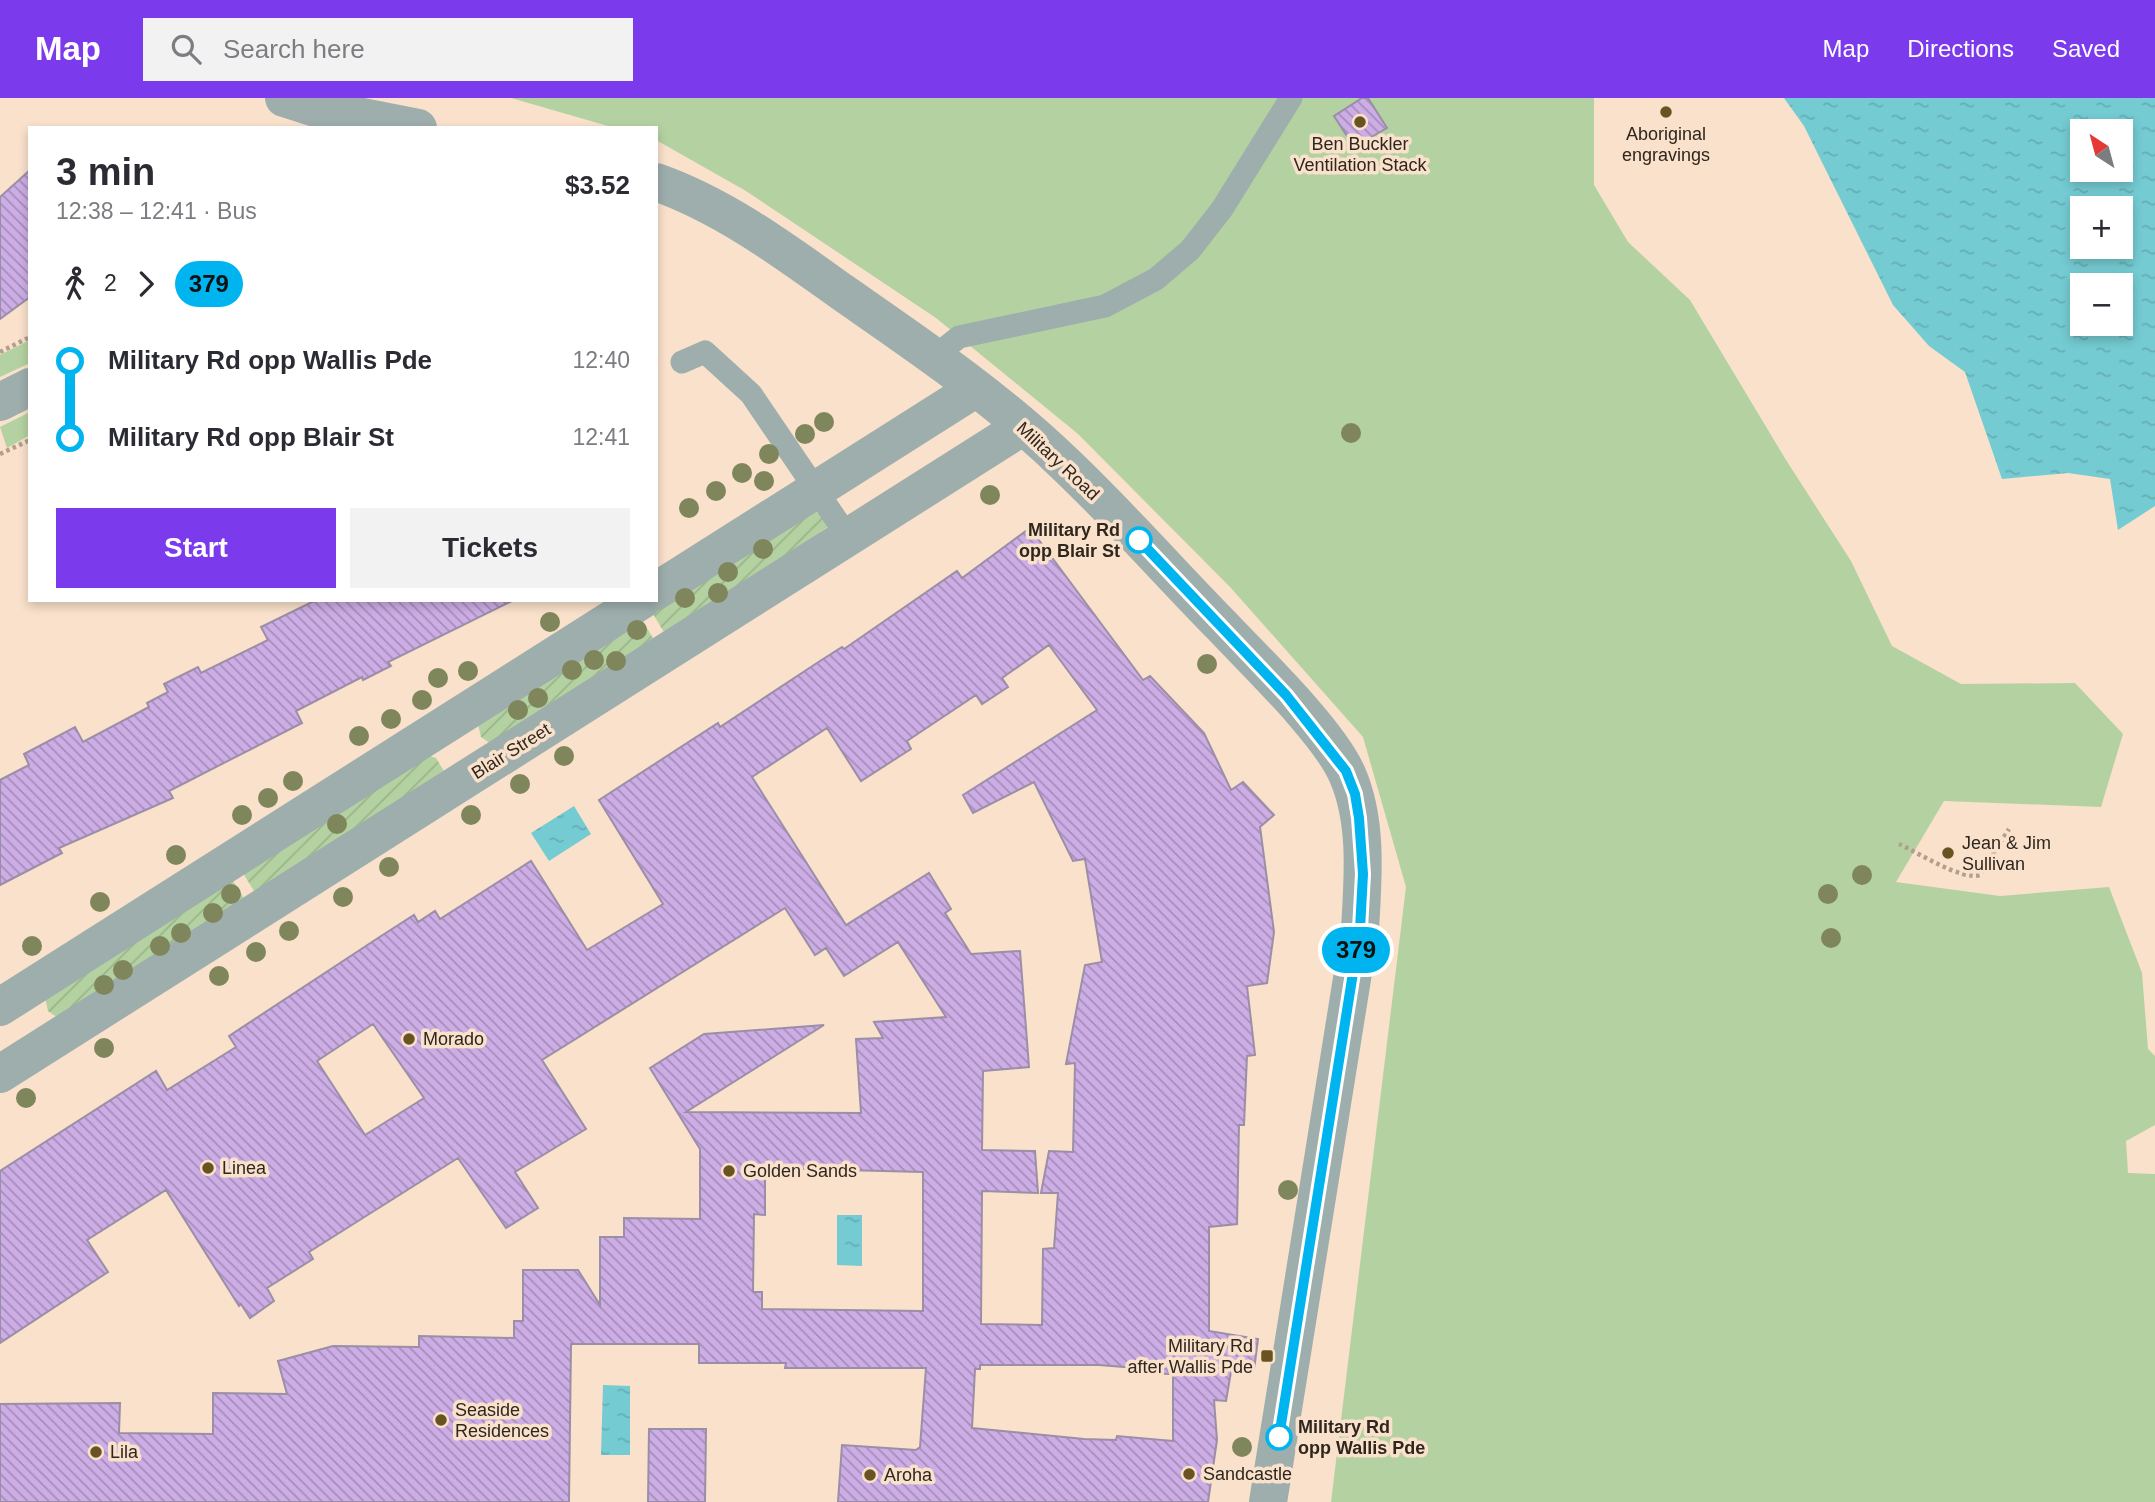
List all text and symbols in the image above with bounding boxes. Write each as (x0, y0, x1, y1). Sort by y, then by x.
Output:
search box (143, 18, 633, 81)
text: Map (35, 30, 101, 67)
icon: search (167, 30, 205, 68)
text: Search here (223, 34, 365, 64)
text: Map (1823, 35, 1869, 62)
text: Directions (1907, 35, 2014, 62)
text: Saved (2052, 35, 2120, 62)
marker: Aboriginal engravings (1658, 104, 1674, 120)
marker: Ben Buckler Ventilation Stack (1352, 114, 1368, 130)
north arrow (2070, 119, 2133, 182)
map controls (2070, 119, 2133, 336)
place label: Aboriginal engravings (1622, 124, 1710, 165)
place label: Ben Buckler Ventilation Stack (1293, 134, 1428, 175)
text: 3 min (56, 151, 155, 193)
text: $3.52 (565, 170, 630, 200)
button: + (2070, 196, 2133, 259)
text: 12:38 – 12:41 · Bus (56, 198, 257, 224)
icon: walk (56, 265, 94, 303)
icon: forward (127, 265, 165, 303)
text: 2 (104, 270, 117, 296)
text: 379 (189, 270, 229, 297)
button: − (2070, 273, 2133, 336)
text: Military Rd opp Wallis Pde (108, 345, 432, 375)
text: 12:40 (572, 347, 630, 373)
street label: Military Road (1013, 418, 1103, 504)
text: Military Rd opp Blair St (108, 422, 394, 452)
text: 12:41 (572, 424, 630, 450)
button: Start (56, 508, 336, 588)
button: Tickets (350, 508, 630, 588)
place label: Military Rd opp Blair St (1019, 520, 1120, 561)
marker: Military Rd opp Blair St (1126, 527, 1152, 553)
street label: Blair Street (468, 719, 554, 783)
place label: Jean & Jim Sullivan (1962, 833, 2051, 874)
marker: Jean & Jim Sullivan (1940, 845, 1956, 861)
line badge: 379 (1316, 927, 1396, 973)
text: 379 (1336, 936, 1376, 963)
place label: Morado (423, 1029, 484, 1049)
marker: Morado (401, 1031, 417, 1047)
place label: Linea (222, 1158, 267, 1178)
marker: Linea (200, 1160, 216, 1176)
place label: Golden Sands (743, 1161, 857, 1181)
marker: Golden Sands (721, 1163, 737, 1179)
place label: Military Rd after Wallis Pde (1128, 1336, 1253, 1377)
marker: Military Rd after Wallis Pde (1259, 1348, 1275, 1364)
place label: Seaside Residences (455, 1400, 549, 1441)
marker: Seaside Residences (433, 1412, 449, 1428)
place label: Military Rd opp Wallis Pde (1298, 1417, 1425, 1458)
marker: Military Rd opp Wallis Pde (1266, 1424, 1292, 1450)
place label: Lila (110, 1442, 139, 1462)
marker: Lila (88, 1444, 104, 1460)
place label: Sandcastle (1203, 1464, 1292, 1484)
place label: Aroha (884, 1465, 933, 1485)
marker: Sandcastle (1181, 1466, 1197, 1482)
marker: Aroha (862, 1467, 878, 1483)

